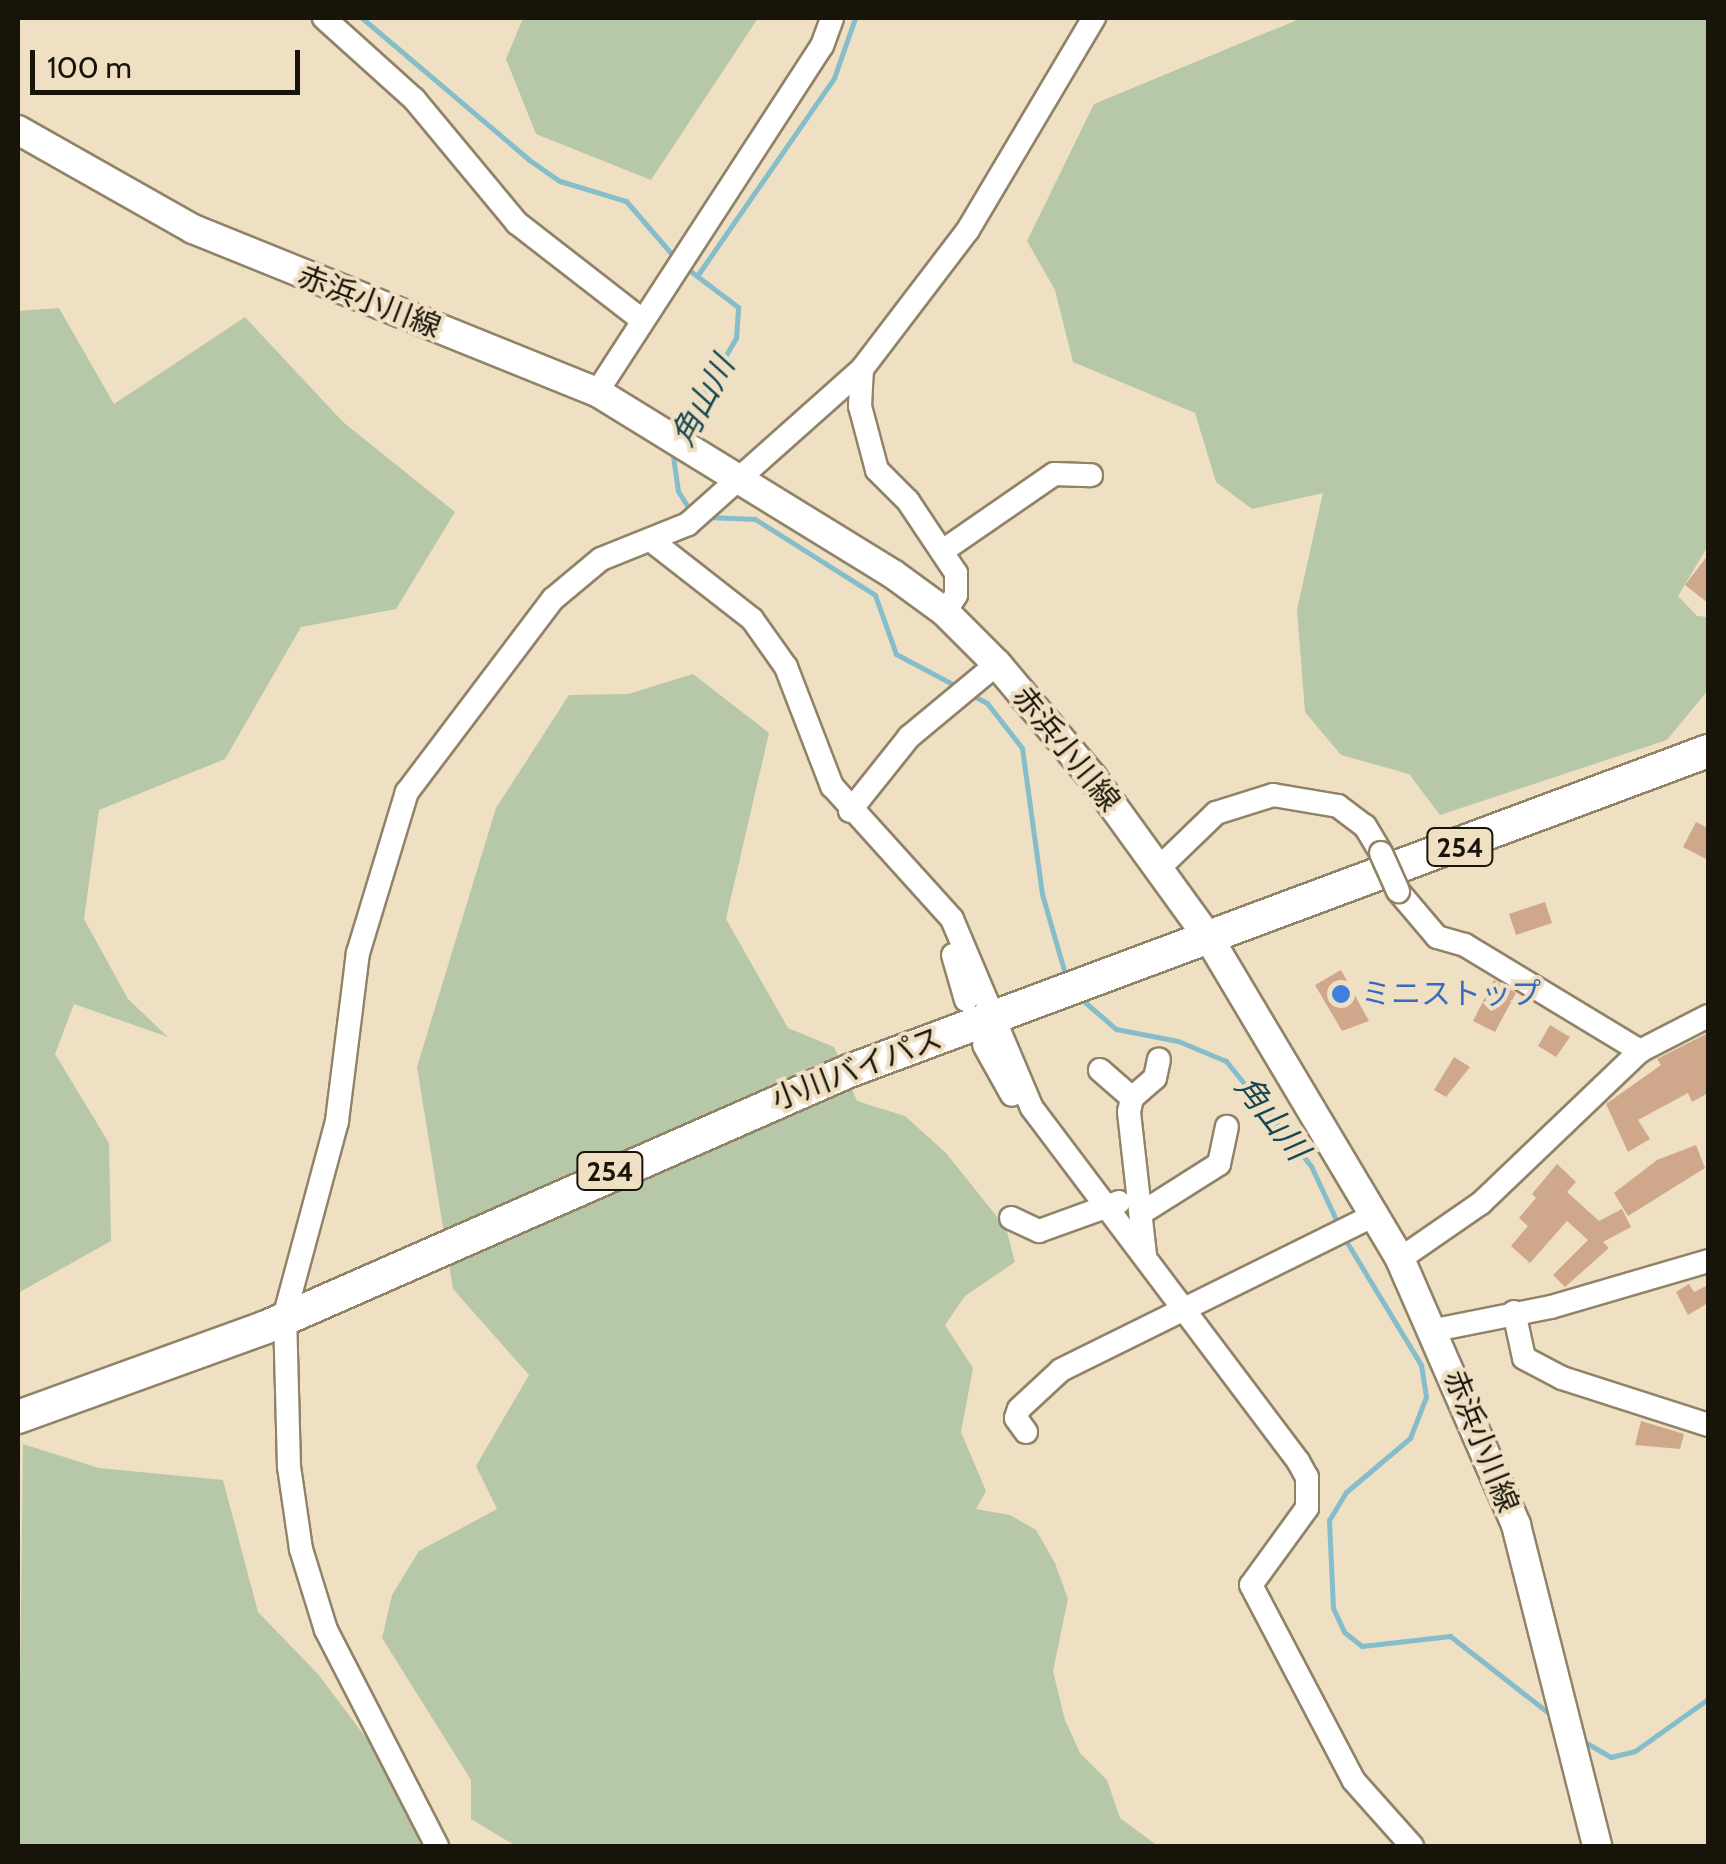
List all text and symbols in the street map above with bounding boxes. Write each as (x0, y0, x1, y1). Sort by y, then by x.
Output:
scale bar (35, 30, 305, 92)
text: 100 m (47, 49, 132, 86)
street label: 赤浜小川線 (293, 258, 445, 346)
water label: 角山川 (664, 350, 742, 452)
street label: 赤浜小川線 (1005, 679, 1127, 819)
road number: 254 (1425, 824, 1495, 870)
place label: ミニストップ (1361, 976, 1541, 1012)
marker: ミニストップ (1330, 983, 1352, 1005)
street label: 小川バイパス (767, 1020, 947, 1118)
water label: 角山川 (1227, 1068, 1317, 1168)
road number: 254 (575, 1148, 645, 1194)
street label: 赤浜小川線 (1436, 1365, 1526, 1517)

